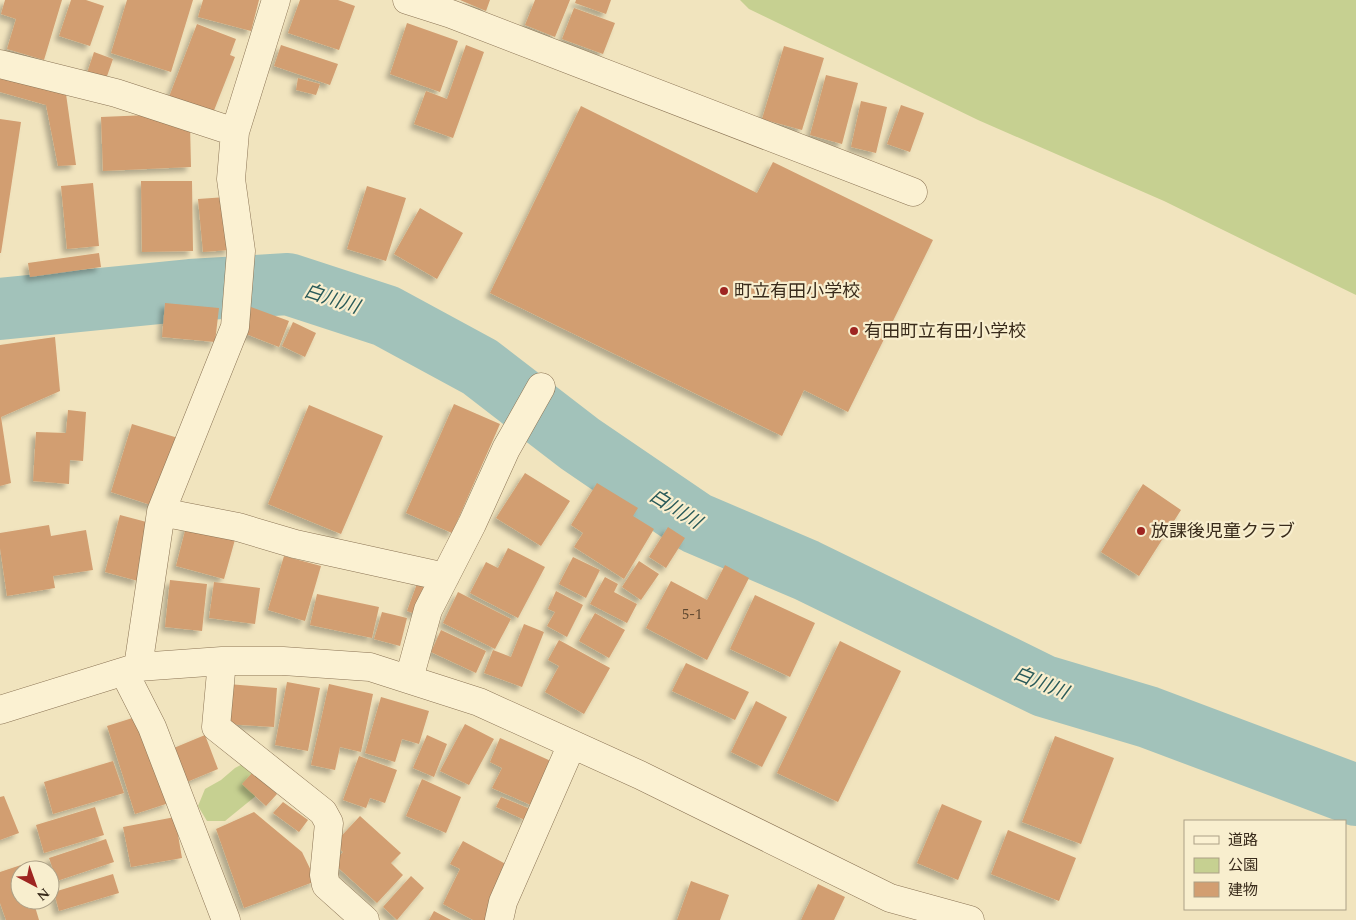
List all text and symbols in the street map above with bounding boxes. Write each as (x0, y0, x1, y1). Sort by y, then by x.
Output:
water label: 白川川 (300, 277, 365, 323)
place label: 町立有田小学校 (734, 278, 860, 305)
marker: 町立有田小学校 (718, 285, 730, 297)
place label: 有田町立有田小学校 (864, 318, 1026, 345)
marker: 有田町立有田小学校 (848, 325, 860, 337)
water label: 白川川 (643, 482, 709, 538)
place label: 放課後児童クラブ (1151, 518, 1295, 545)
marker: 放課後児童クラブ (1135, 525, 1147, 537)
house number: 5-1 (682, 603, 702, 626)
water label: 白川川 (1009, 659, 1074, 708)
legend (1184, 820, 1346, 910)
text: 道路 (1228, 829, 1258, 852)
text: 公園 (1228, 854, 1258, 877)
north arrow (10, 860, 60, 910)
text: 建物 (1228, 879, 1258, 902)
text: N (32, 883, 54, 906)

